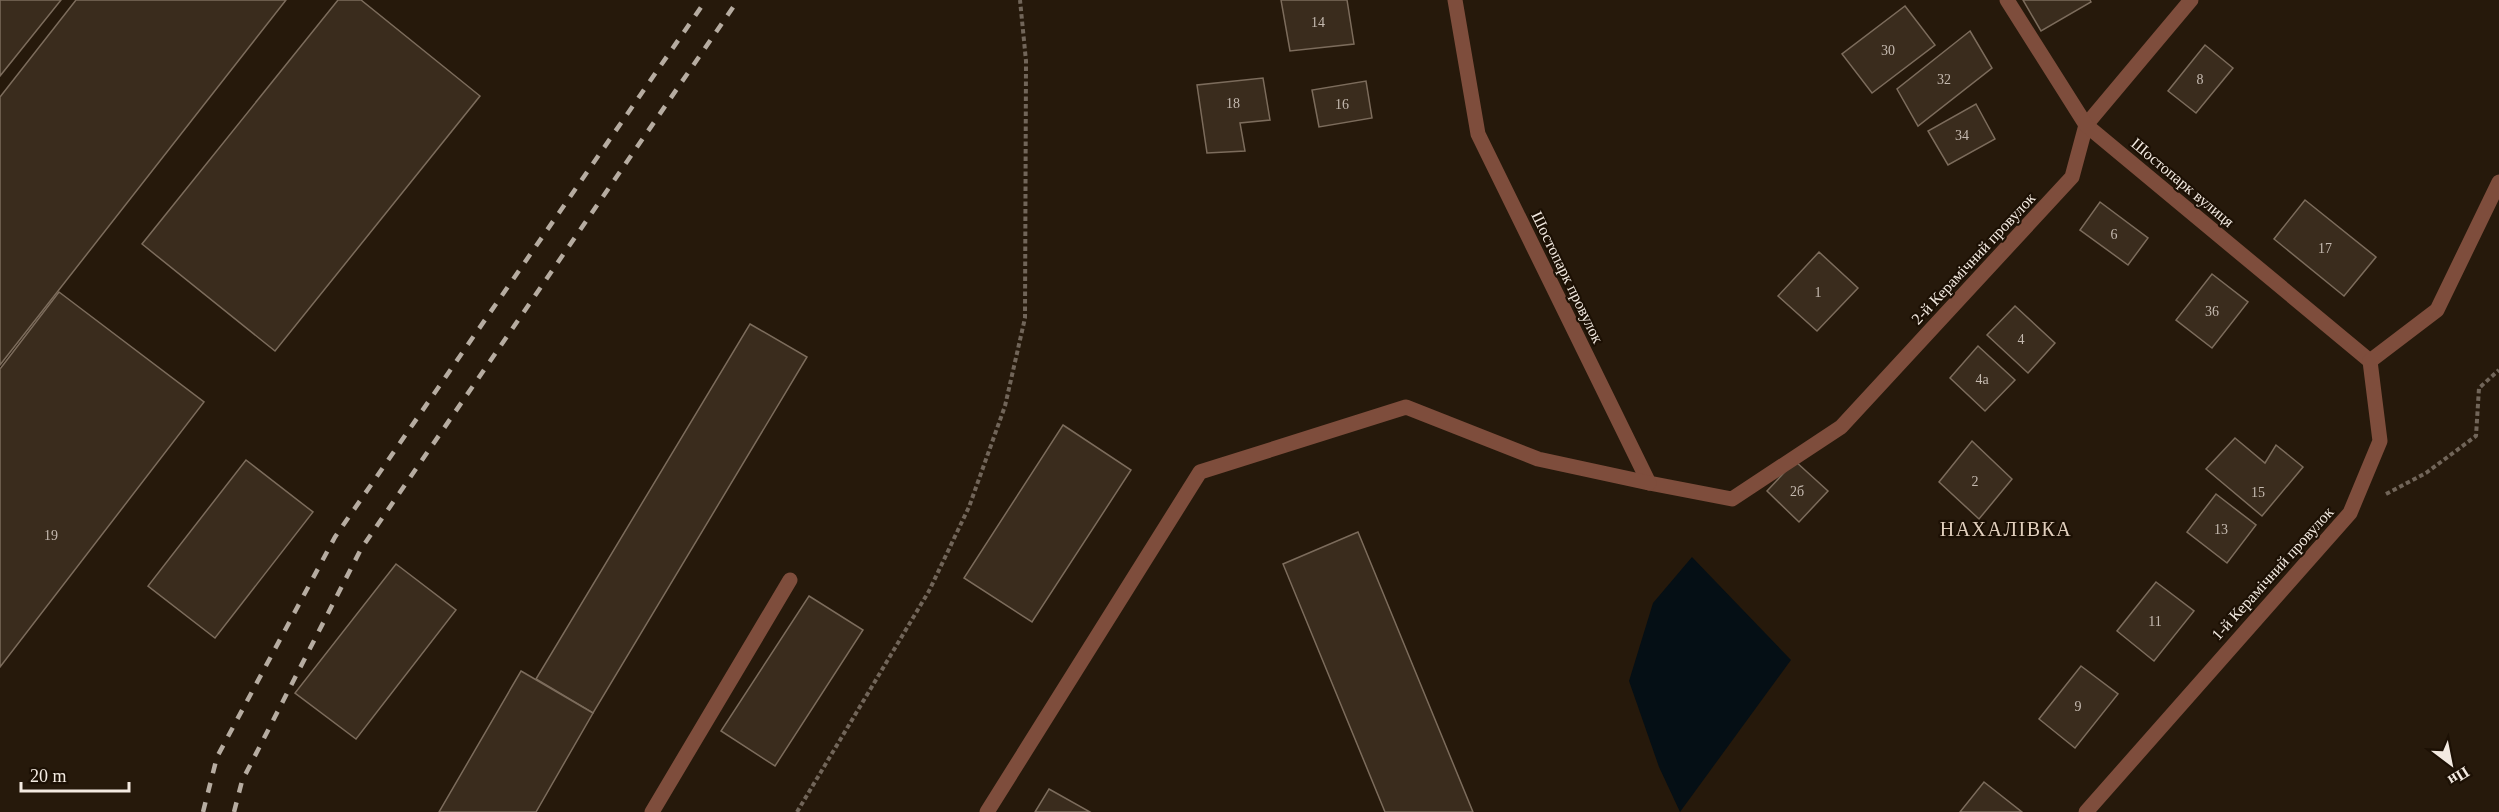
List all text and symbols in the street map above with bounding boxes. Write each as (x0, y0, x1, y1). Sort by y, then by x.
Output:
house number: 14 (1311, 15, 1325, 30)
house number: 30 (1881, 43, 1895, 58)
house number: 32 (1937, 72, 1951, 87)
house number: 8 (2197, 72, 2204, 87)
house number: 18 (1226, 96, 1240, 111)
house number: 16 (1335, 97, 1349, 112)
house number: 34 (1955, 128, 1969, 143)
street label: Шостопарк вулиця (2127, 135, 2238, 231)
street label: 2-й Керамічний провулок (1908, 189, 2039, 328)
street label: Шостопарк провулок (1527, 209, 1607, 347)
house number: 6 (2111, 227, 2118, 242)
house number: 17 (2318, 241, 2332, 256)
house number: 1 (1815, 285, 1822, 300)
house number: 36 (2205, 304, 2219, 319)
house number: 4 (2018, 332, 2025, 347)
house number: 4а (1975, 372, 1989, 387)
house number: 2 (1972, 474, 1979, 489)
house number: 2б (1790, 484, 1804, 499)
house number: 15 (2251, 485, 2265, 500)
street label: 1-й Керамічний провулок (2208, 503, 2337, 644)
district label: НАХАЛІВКА (1940, 518, 2072, 540)
house number: 13 (2214, 522, 2228, 537)
house number: 19 (44, 528, 58, 543)
house number: 11 (2148, 614, 2162, 629)
house number: 9 (2075, 699, 2082, 714)
north arrow (2421, 734, 2481, 794)
scale bar (21, 755, 129, 793)
text: Пн (2445, 763, 2472, 789)
text: 20 m (30, 766, 67, 786)

